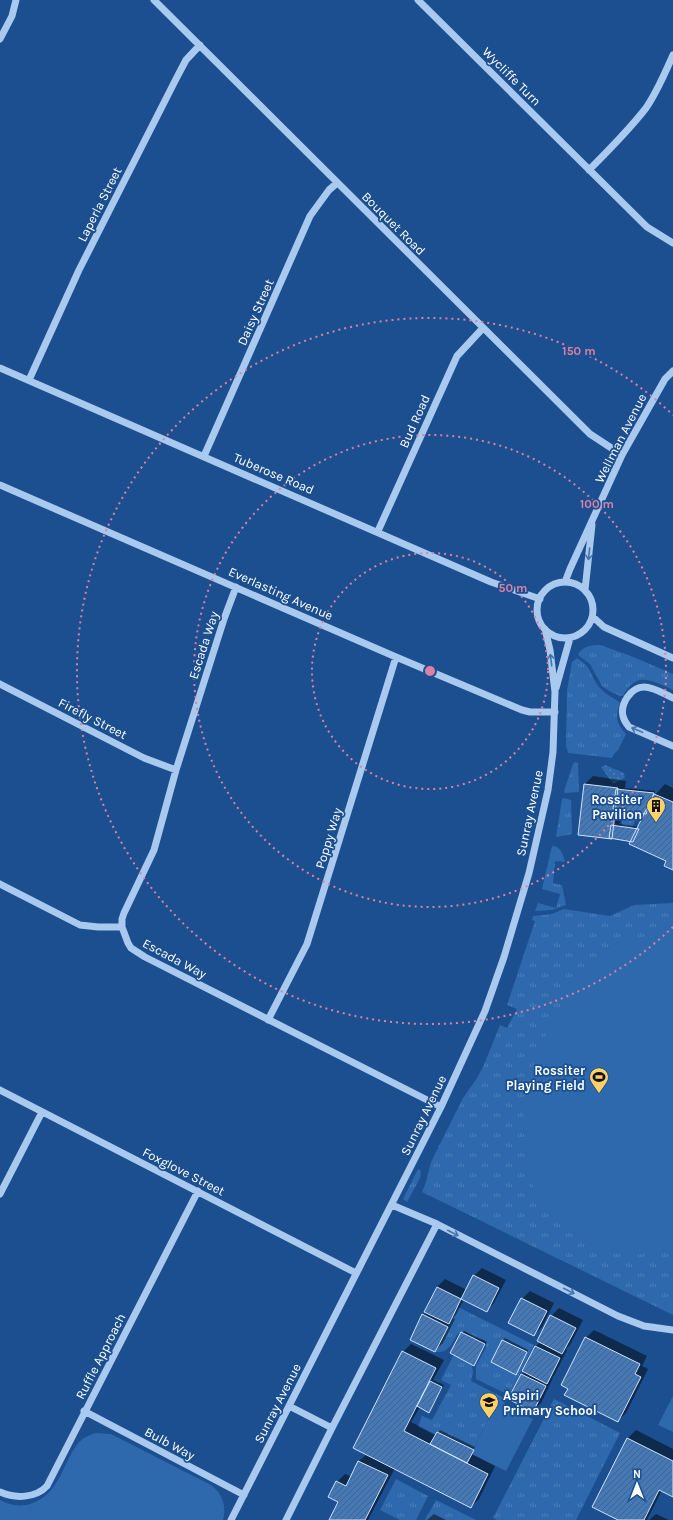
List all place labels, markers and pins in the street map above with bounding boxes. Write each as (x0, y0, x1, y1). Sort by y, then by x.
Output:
centre of rings (423, 664, 437, 678)
place label: Rossiter Pavilion (591, 792, 643, 822)
building icon: Rossiter Pavilion (645, 795, 667, 823)
place label: Rossiter Playing Field (506, 1063, 586, 1093)
sports icon: Rossiter Playing Field (588, 1066, 610, 1094)
place label: Aspiri Primary School (503, 1388, 597, 1418)
school or university icon: Aspiri Primary School (478, 1391, 500, 1419)

